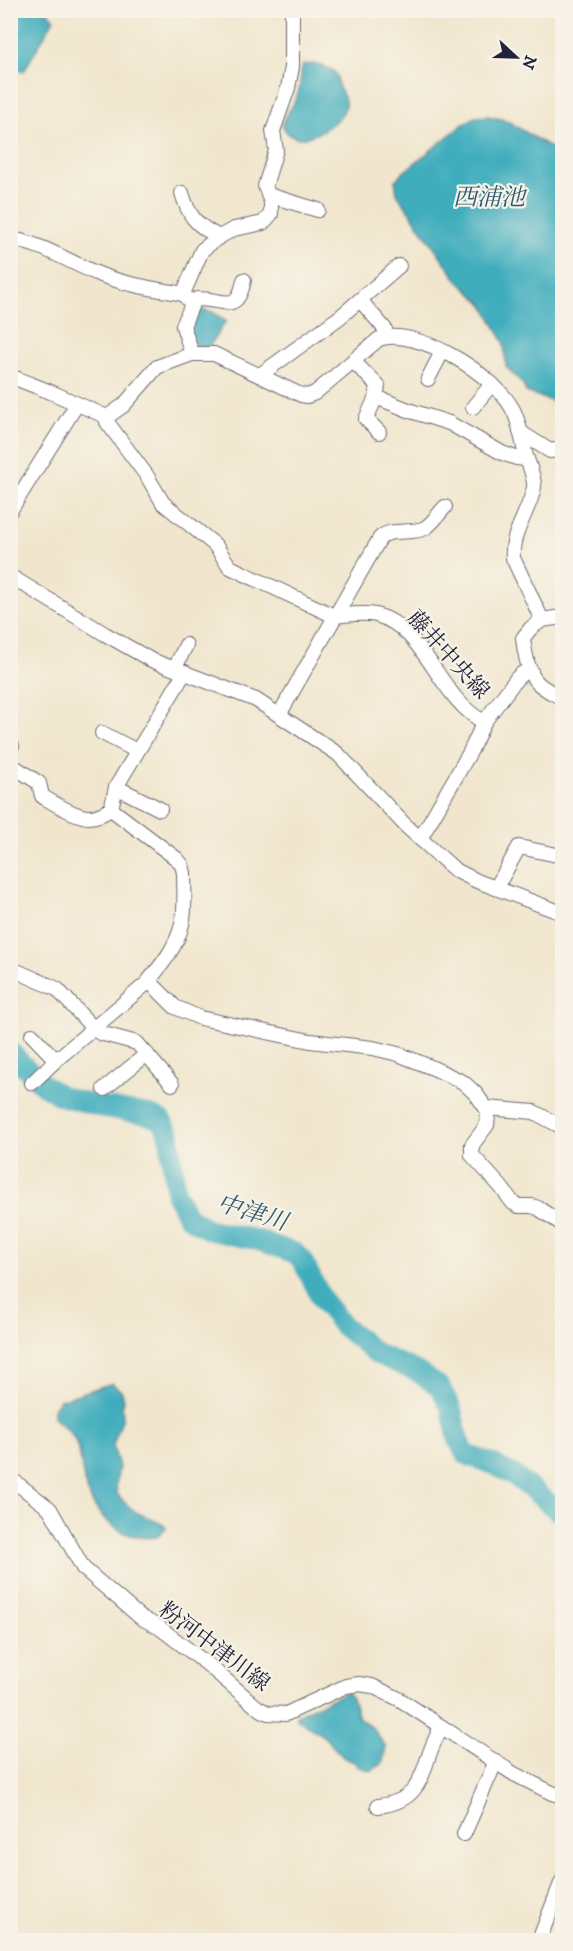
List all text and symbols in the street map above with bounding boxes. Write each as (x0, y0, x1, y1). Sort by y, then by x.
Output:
north arrow (486, 27, 546, 87)
text: N (517, 52, 541, 72)
water label: 西浦池 (453, 183, 528, 213)
street label: 藤井中央線 (401, 605, 495, 705)
water label: 中津川 (213, 1188, 294, 1239)
street label: 粉河中津川線 (153, 1596, 275, 1698)

